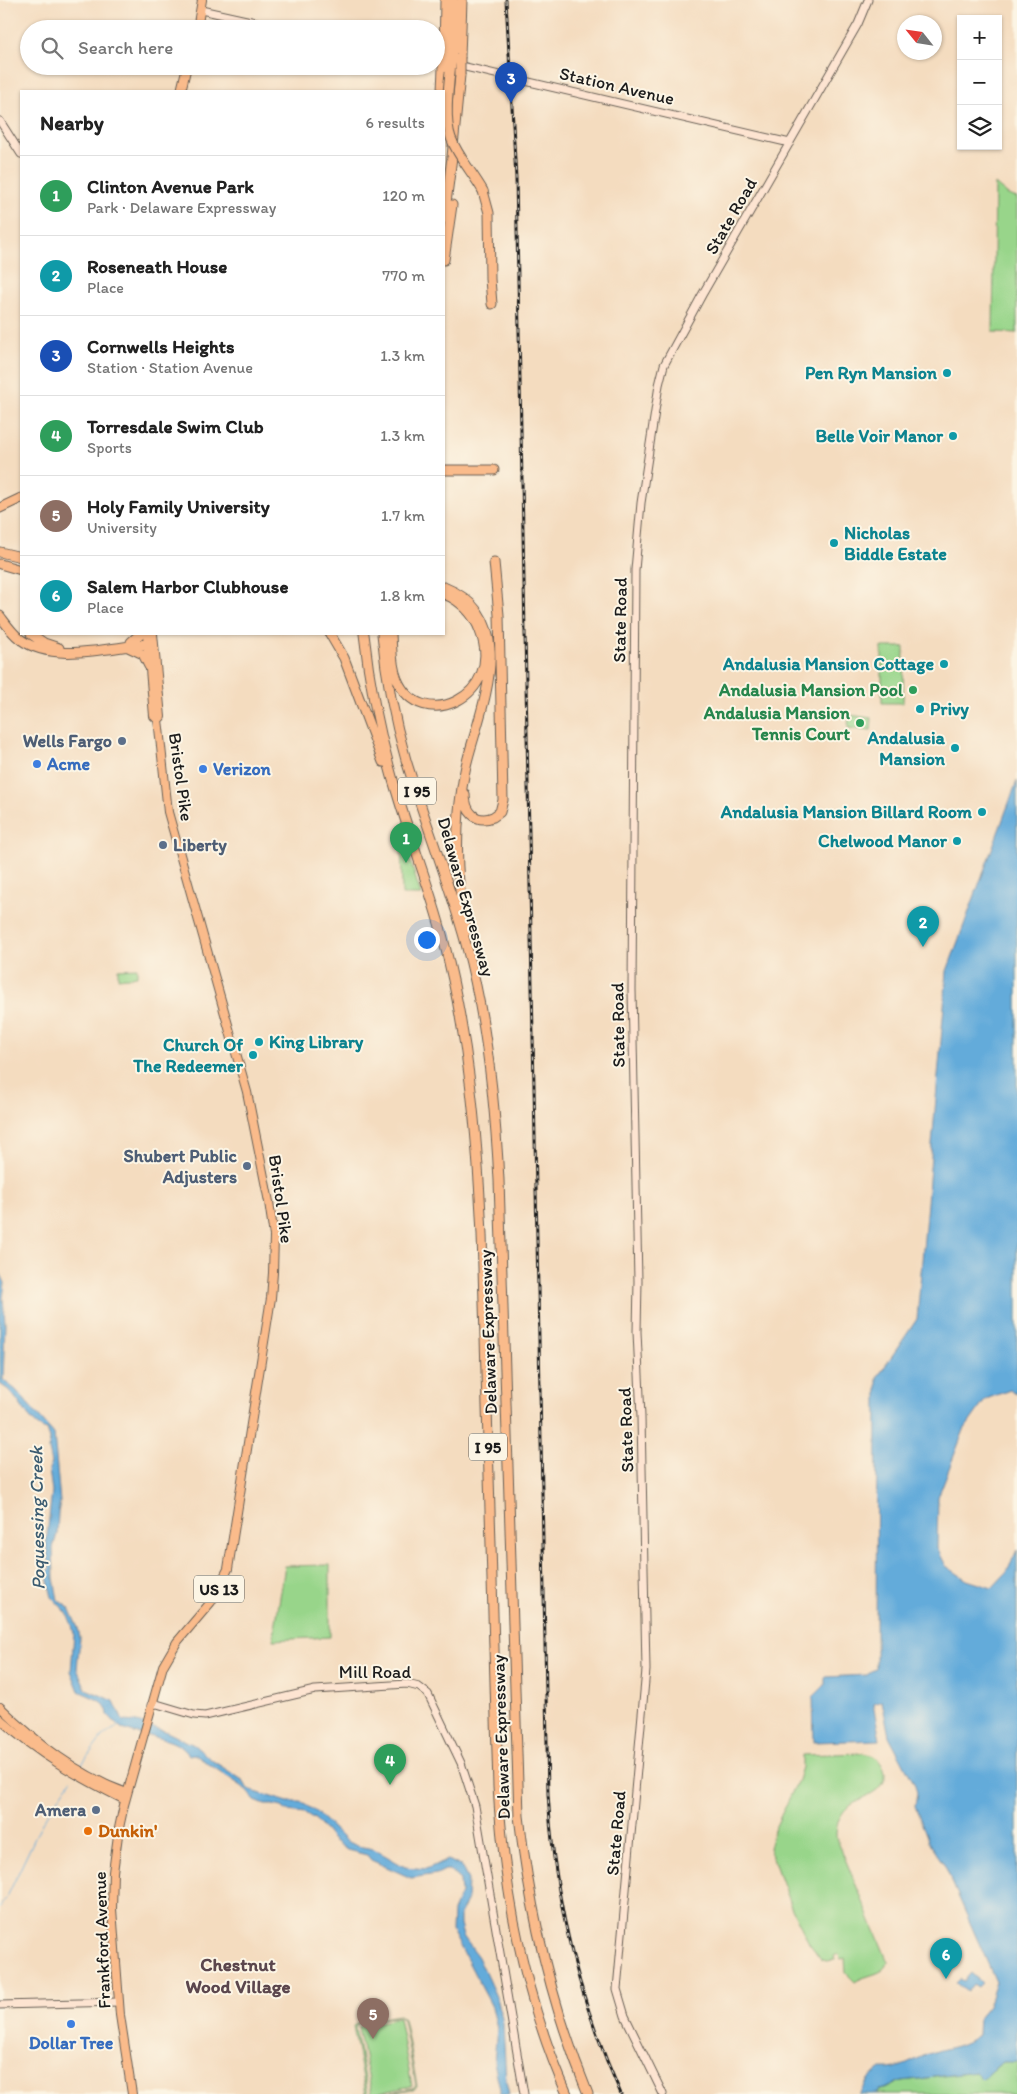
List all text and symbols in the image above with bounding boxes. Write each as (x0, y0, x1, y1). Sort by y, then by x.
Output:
north arrow (897, 15, 942, 60)
map controls (957, 15, 1002, 150)
button: + (957, 15, 1002, 60)
search box (20, 20, 445, 75)
icon: search (38, 34, 66, 62)
text: Search here (78, 36, 173, 59)
button: − (957, 60, 1002, 105)
pin: 3 (495, 62, 527, 103)
street label: Station Avenue (557, 62, 677, 110)
button: layers (957, 105, 1002, 150)
text: Nearby (40, 110, 104, 135)
text: 6 results (365, 113, 425, 132)
street label: State Road (700, 173, 762, 258)
text: Clinton Avenue Park (87, 175, 254, 198)
text: 1 (52, 186, 60, 205)
text: 120 m (382, 186, 425, 205)
text: Park · Delaware Expressway (87, 198, 276, 217)
text: Roseneath House (87, 255, 227, 278)
text: 2 (52, 266, 60, 285)
text: 770 m (382, 266, 425, 285)
text: Place (87, 278, 124, 297)
text: Cornwells Heights (87, 335, 234, 358)
text: 3 (52, 346, 60, 365)
text: 1.3 km (380, 346, 425, 365)
text: Station · Station Avenue (87, 358, 253, 377)
place label: Pen Ryn Mansion (805, 362, 938, 384)
marker: Pen Ryn Mansion (941, 367, 953, 379)
text: Torresdale Swim Club (87, 415, 264, 438)
place label: Belle Voir Manor (815, 425, 944, 447)
text: 4 (51, 426, 61, 445)
text: 1.3 km (380, 426, 425, 445)
marker: Belle Voir Manor (947, 430, 959, 442)
text: Sports (87, 438, 132, 457)
text: Holy Family University (87, 495, 270, 518)
text: 5 (52, 506, 60, 525)
text: 1.7 km (381, 506, 425, 525)
text: University (87, 518, 157, 537)
place label: Nicholas Biddle Estate (844, 522, 947, 565)
marker: Nicholas Biddle Estate (828, 537, 840, 549)
text: Salem Harbor Clubhouse (87, 575, 288, 598)
street label: State Road (608, 577, 632, 663)
text: 6 (52, 586, 60, 605)
text: 1.8 km (380, 586, 425, 605)
text: Place (87, 598, 124, 617)
place label: Andalusia Mansion Cottage (722, 653, 934, 675)
marker: Andalusia Mansion Cottage (938, 658, 950, 670)
place label: Andalusia Mansion Pool (718, 679, 904, 701)
marker: Andalusia Mansion Pool (907, 684, 919, 696)
place label: Privy (930, 698, 969, 720)
place label: Andalusia Mansion Tennis Court (703, 702, 851, 745)
marker: Privy (914, 703, 926, 715)
marker: Andalusia Mansion Tennis Court (854, 717, 866, 729)
place label: Andalusia Mansion (866, 727, 946, 770)
place label: Wells Fargo (23, 730, 112, 752)
street label: Bristol Pike (164, 731, 198, 823)
marker: Wells Fargo (116, 735, 128, 747)
marker: Andalusia Mansion (949, 742, 961, 754)
place label: Acme (46, 753, 90, 775)
marker: Acme (31, 758, 43, 770)
place label: Verizon (213, 758, 272, 780)
marker: Verizon (197, 763, 209, 775)
road number: I 95 (398, 778, 436, 804)
place label: Andalusia Mansion Billard Room (720, 801, 973, 823)
marker: Andalusia Mansion Billard Room (976, 806, 988, 818)
street label: Delaware Expressway (433, 815, 499, 980)
pin: 1 (390, 822, 422, 863)
place label: Chelwood Manor (818, 830, 948, 852)
place label: Liberty (173, 834, 227, 856)
marker: Chelwood Manor (951, 835, 963, 847)
marker: Liberty (157, 839, 169, 851)
pin: 2 (907, 906, 939, 947)
your location (414, 927, 440, 953)
street label: State Road (606, 982, 630, 1068)
place label: King Library (269, 1031, 364, 1053)
place label: Church Of The Redeemer (132, 1034, 244, 1077)
marker: King Library (253, 1036, 265, 1048)
marker: Church Of The Redeemer (247, 1049, 259, 1061)
place label: Shubert Public Adjusters (124, 1145, 238, 1188)
street label: Bristol Pike (264, 1153, 298, 1245)
marker: Shubert Public Adjusters (241, 1160, 253, 1172)
street label: Delaware Expressway (474, 1249, 502, 1415)
street label: State Road (614, 1387, 638, 1473)
road number: I 95 (469, 1434, 507, 1460)
water label: Poquessing Creek (24, 1445, 50, 1590)
road number: US 13 (194, 1576, 244, 1602)
street label: Delaware Expressway (487, 1654, 515, 1820)
street label: Mill Road (339, 1661, 411, 1683)
pin: 4 (374, 1744, 406, 1785)
street label: State Road (601, 1789, 631, 1876)
place label: Amera (34, 1799, 86, 1821)
marker: Amera (90, 1804, 102, 1816)
place label: Dunkin' (98, 1820, 157, 1842)
marker: Dunkin' (82, 1825, 94, 1837)
street label: Frankford Avenue (89, 1871, 115, 2009)
pin: 6 (930, 1938, 962, 1979)
district label: Chestnut Wood Village (185, 1953, 291, 1998)
pin: 5 (357, 1998, 389, 2039)
marker: Dollar Tree (65, 2018, 77, 2030)
place label: Dollar Tree (29, 2032, 114, 2054)

